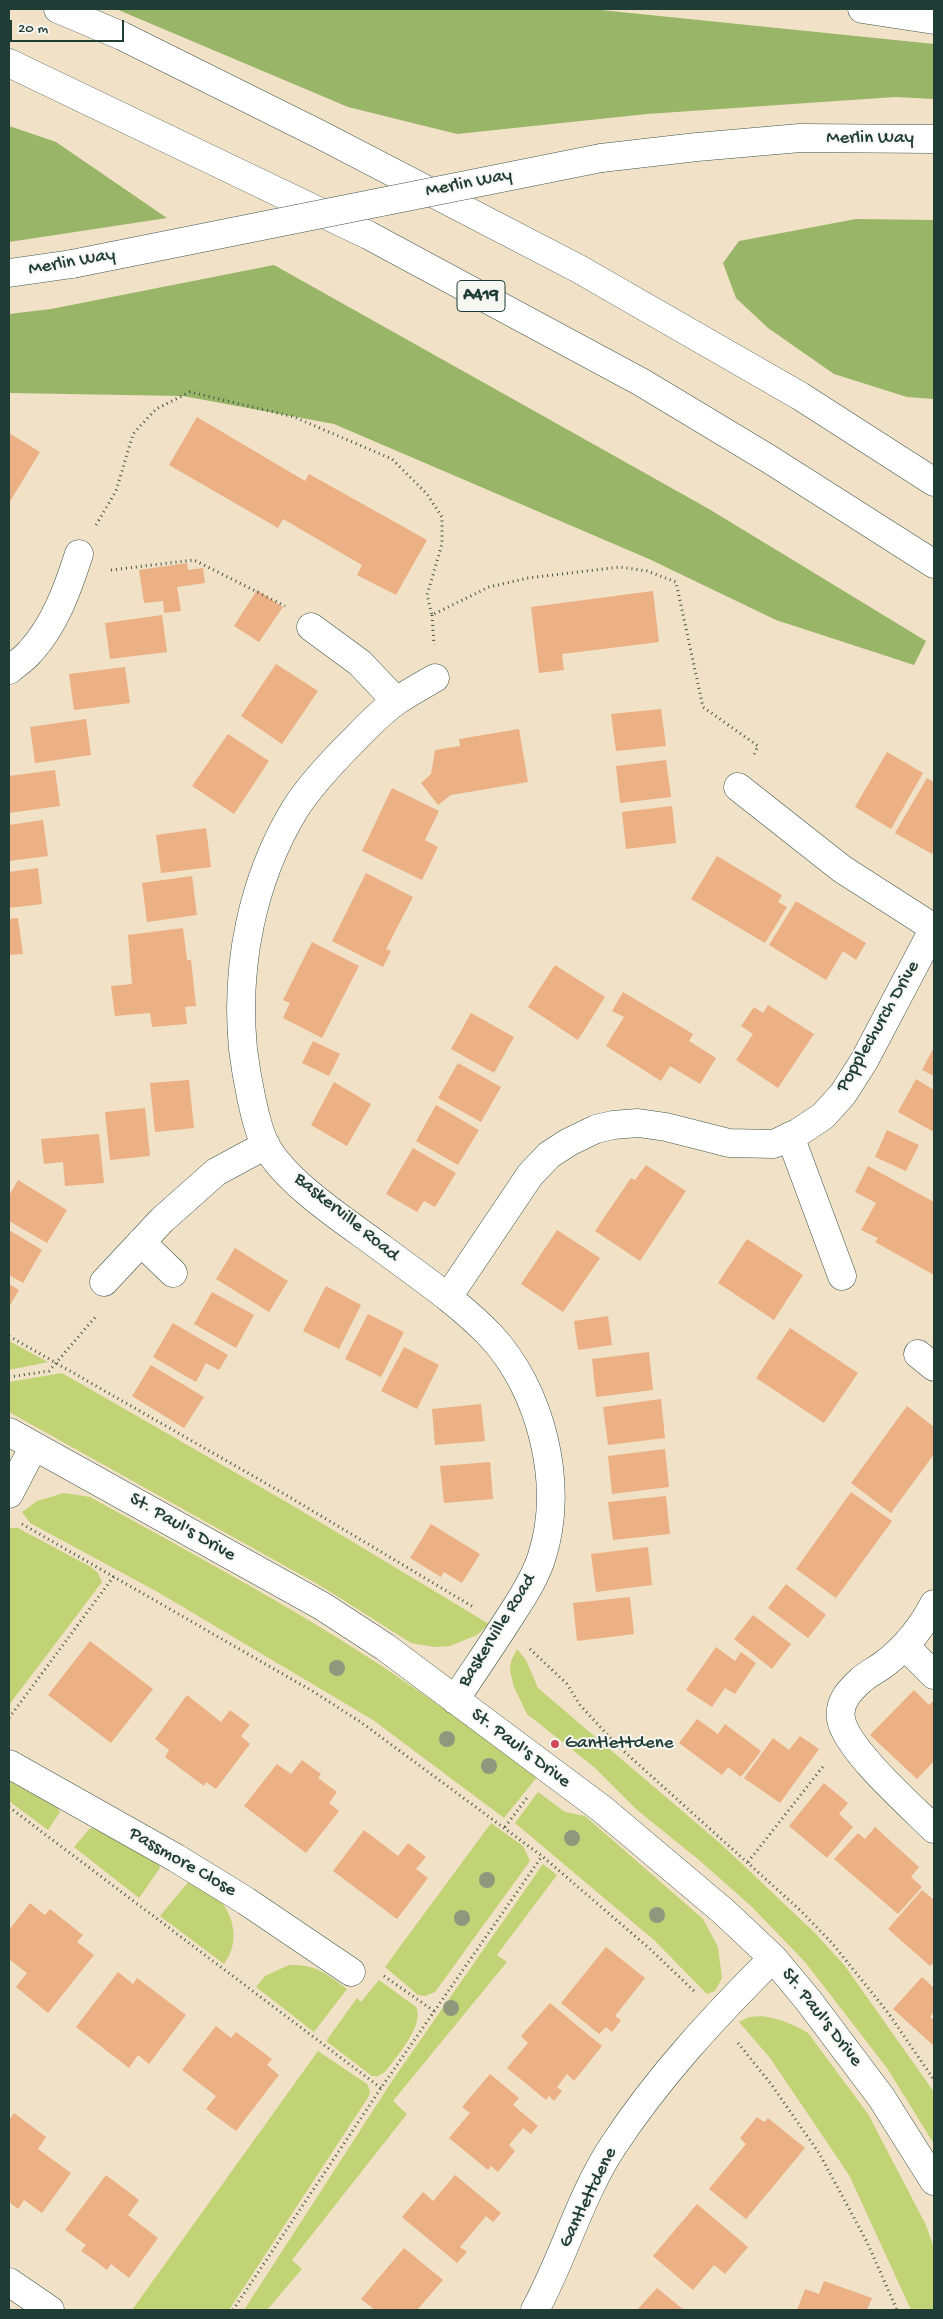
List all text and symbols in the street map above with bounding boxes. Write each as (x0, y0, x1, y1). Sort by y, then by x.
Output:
scale bar (12, 10, 126, 42)
text: 20 m (18, 20, 48, 38)
street label: Merlin Way (826, 128, 914, 150)
street label: Merlin Way (424, 164, 514, 204)
street label: Merlin Way (27, 244, 117, 282)
road number: A419 (457, 280, 505, 312)
street label: Popplechurch Drive (832, 957, 926, 1097)
street label: Baskerville Road (289, 1169, 403, 1267)
street label: St. Paul's Drive (125, 1488, 239, 1568)
street label: Baskerville Road (454, 1570, 542, 1692)
street label: St. Paul's Drive (466, 1704, 574, 1794)
place label: Gantlettdene (565, 1733, 674, 1755)
marker: Gantlettdene (549, 1738, 561, 1750)
street label: Passmore Close (124, 1823, 240, 1903)
street label: St. Paul's Drive (775, 1964, 867, 2072)
street label: Gantlettdene (555, 2144, 623, 2252)

